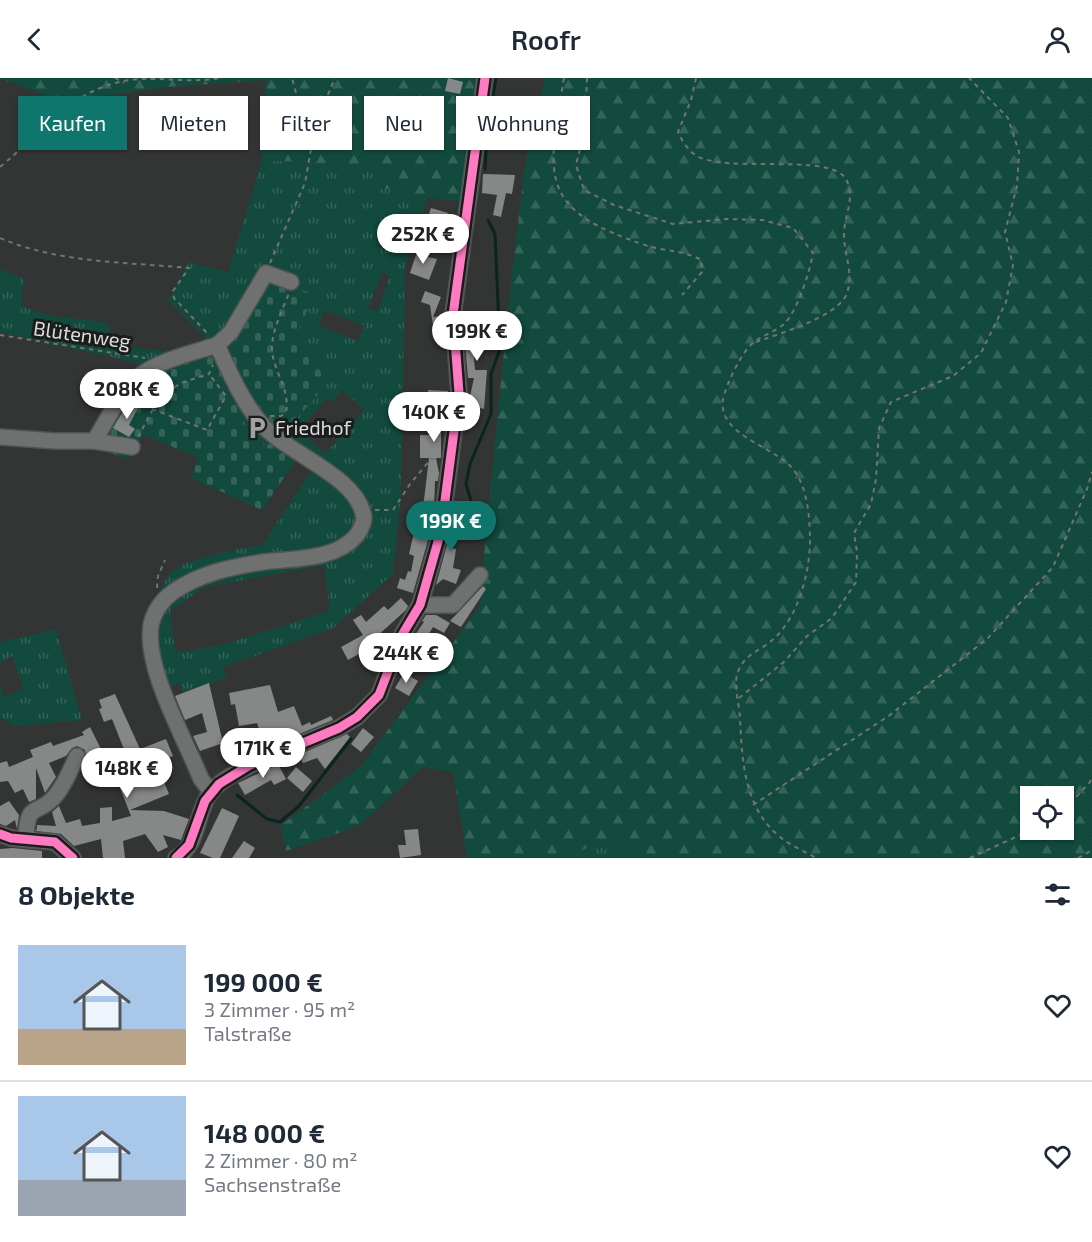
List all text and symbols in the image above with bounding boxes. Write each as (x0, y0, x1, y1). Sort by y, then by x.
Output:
icon: back (18, 23, 51, 56)
text: Roofr (511, 23, 581, 55)
icon: person (1041, 23, 1074, 56)
chip: Kaufen (18, 96, 127, 150)
chip: Mieten (139, 96, 248, 150)
chip: Filter (260, 96, 352, 150)
chip: Neu (364, 96, 444, 150)
chip: Wohnung (456, 96, 590, 150)
pin: 252K € (374, 214, 472, 265)
text: 252K € (391, 221, 455, 245)
pin: 199K € (428, 311, 526, 362)
street label: Blütenweg (32, 315, 132, 353)
text: 199K € (446, 318, 508, 342)
pin: 208K € (78, 369, 176, 420)
text: 208K € (94, 376, 160, 400)
pin: 140K € (385, 392, 483, 443)
text: 140K € (402, 399, 466, 423)
parking icon: Friedhof (244, 415, 270, 441)
place label: Friedhof (275, 415, 352, 439)
pin: 199K € (402, 501, 500, 552)
text: 199K € (420, 508, 482, 532)
pin: 244K € (357, 633, 455, 684)
text: 244K € (373, 640, 439, 664)
pin: 171K € (214, 728, 312, 779)
text: 171K € (234, 735, 292, 759)
pin: 148K € (78, 748, 176, 799)
text: 148K € (95, 755, 159, 779)
map controls (1020, 786, 1074, 840)
button: locate (1020, 786, 1074, 840)
icon: filters (1041, 878, 1074, 911)
text: 8 Objekte (18, 879, 135, 910)
text: 199 000 € (204, 966, 323, 997)
icon: home (66, 969, 138, 1041)
icon: heart (1041, 989, 1074, 1022)
text: 3 Zimmer · 95 m² (204, 997, 355, 1021)
text: Talstraße (204, 1021, 292, 1045)
text: 148 000 € (204, 1117, 325, 1148)
icon: home (66, 1120, 138, 1192)
icon: heart (1041, 1140, 1074, 1173)
text: 2 Zimmer · 80 m² (204, 1148, 357, 1172)
text: Sachsenstraße (204, 1172, 341, 1196)

